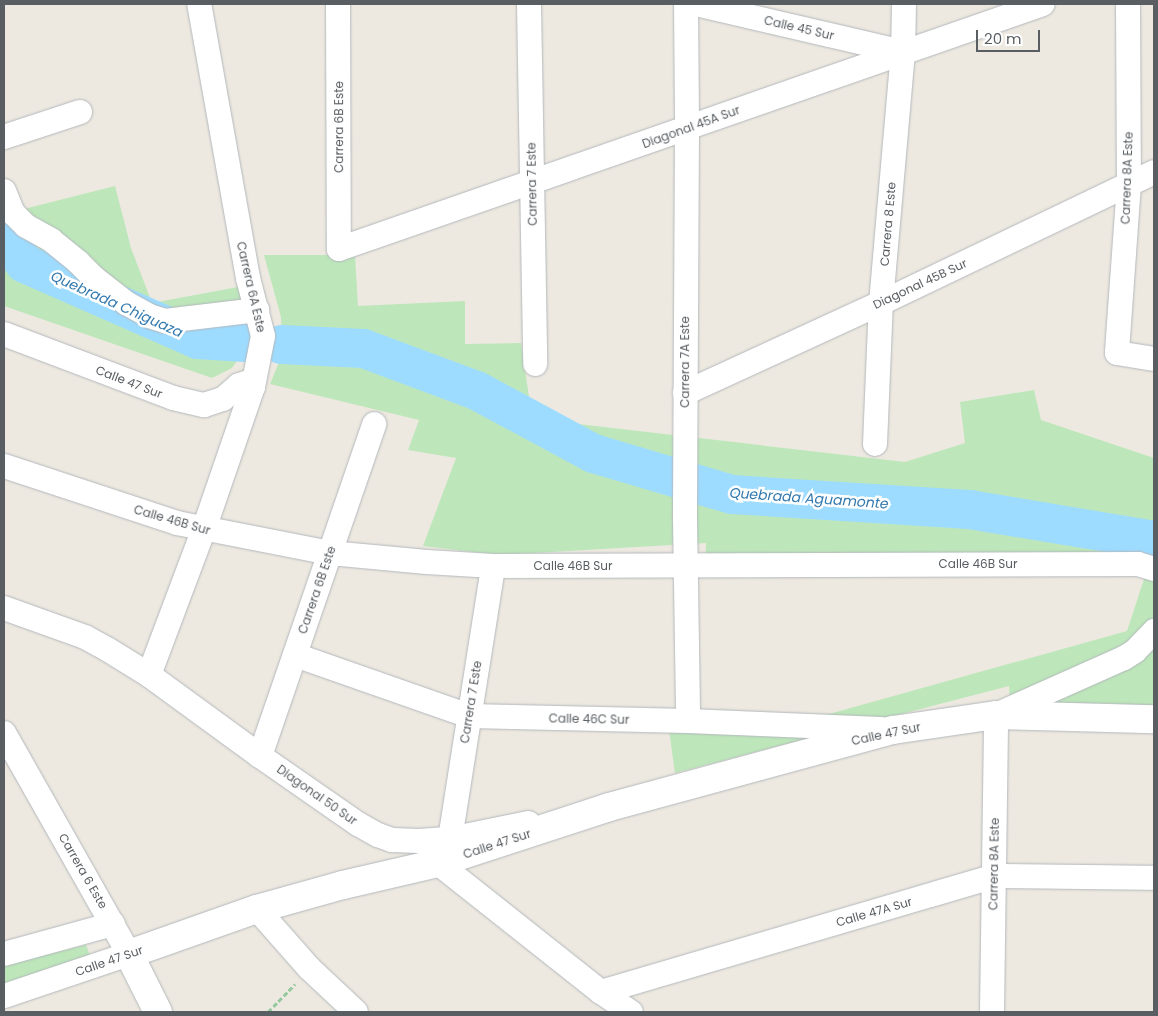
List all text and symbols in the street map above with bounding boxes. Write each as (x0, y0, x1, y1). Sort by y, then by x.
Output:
street label: Calle 45 Sur (763, 13, 835, 43)
scale bar (978, 20, 1042, 52)
text: 20 m (984, 28, 1022, 49)
street label: Carrera 6B Este (332, 81, 346, 173)
street label: Diagonal 45A Sur (640, 103, 742, 151)
street label: Carrera 8A Este (1118, 131, 1136, 225)
street label: Carrera 7 Este (524, 142, 540, 226)
street label: Carrera 8 Este (877, 181, 899, 267)
street label: Carrera 6A Este (234, 240, 268, 334)
street label: Diagonal 45B Sur (871, 256, 969, 312)
water label: Quebrada Chiguaza (48, 267, 186, 341)
street label: Carrera 7A Este (678, 316, 692, 408)
street label: Calle 47 Sur (94, 363, 164, 401)
water label: Quebrada Aguamonte (729, 484, 889, 512)
street label: Calle 46B Sur (132, 502, 212, 538)
street label: Carrera 6B Este (295, 544, 339, 636)
street label: Calle 46B Sur (939, 557, 1017, 571)
street label: Calle 46B Sur (534, 559, 612, 573)
street label: Carrera 7 Este (457, 660, 485, 744)
street label: Calle 46C Sur (549, 711, 629, 727)
street label: Calle 47 Sur (850, 720, 922, 748)
street label: Diagonal 50 Sur (274, 762, 360, 828)
street label: Carrera 8A Este (986, 818, 1002, 910)
street label: Calle 47 Sur (461, 826, 533, 862)
street label: Carrera 6 Este (56, 831, 110, 911)
street label: Calle 47A Sur (834, 894, 914, 930)
street label: Calle 47 Sur (73, 943, 145, 979)

